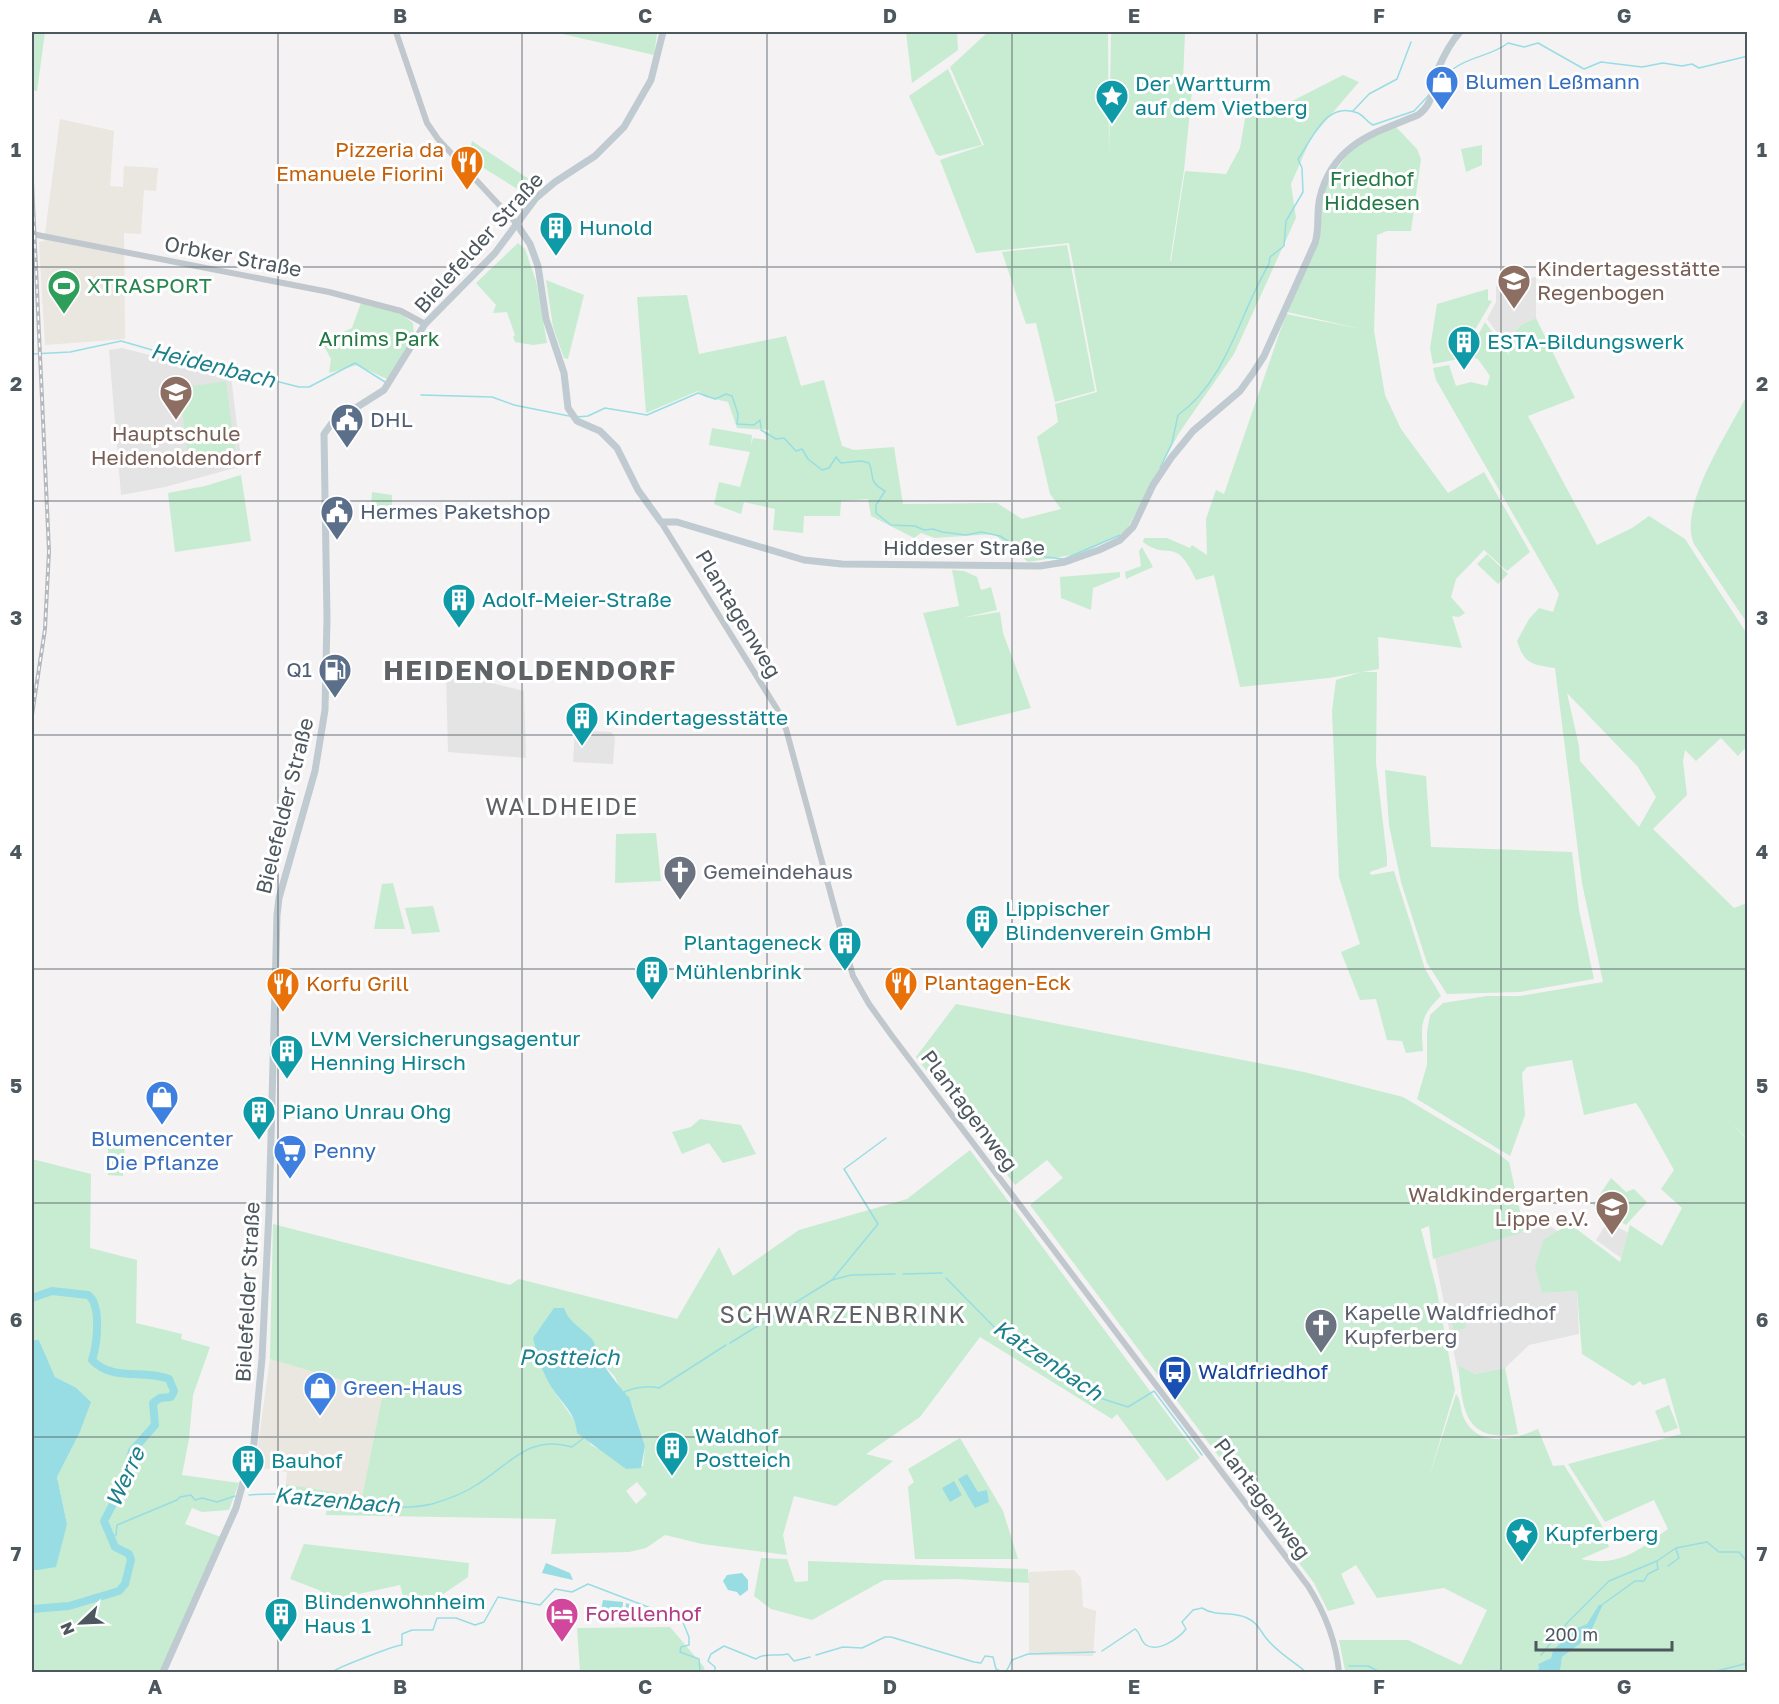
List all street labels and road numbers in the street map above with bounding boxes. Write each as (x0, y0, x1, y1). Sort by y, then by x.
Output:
street label: Bielefelder Straße (408, 166, 548, 318)
street label: Orbker Straße (162, 230, 304, 282)
street label: Hiddeser Straße (883, 534, 1045, 560)
street label: Plantagenweg (690, 545, 787, 682)
street label: Bielefelder Straße (250, 715, 318, 897)
street label: Plantagenweg (916, 1045, 1024, 1176)
street label: Bielefelder Straße (229, 1201, 265, 1383)
street label: Plantagenweg (1209, 1433, 1317, 1564)

